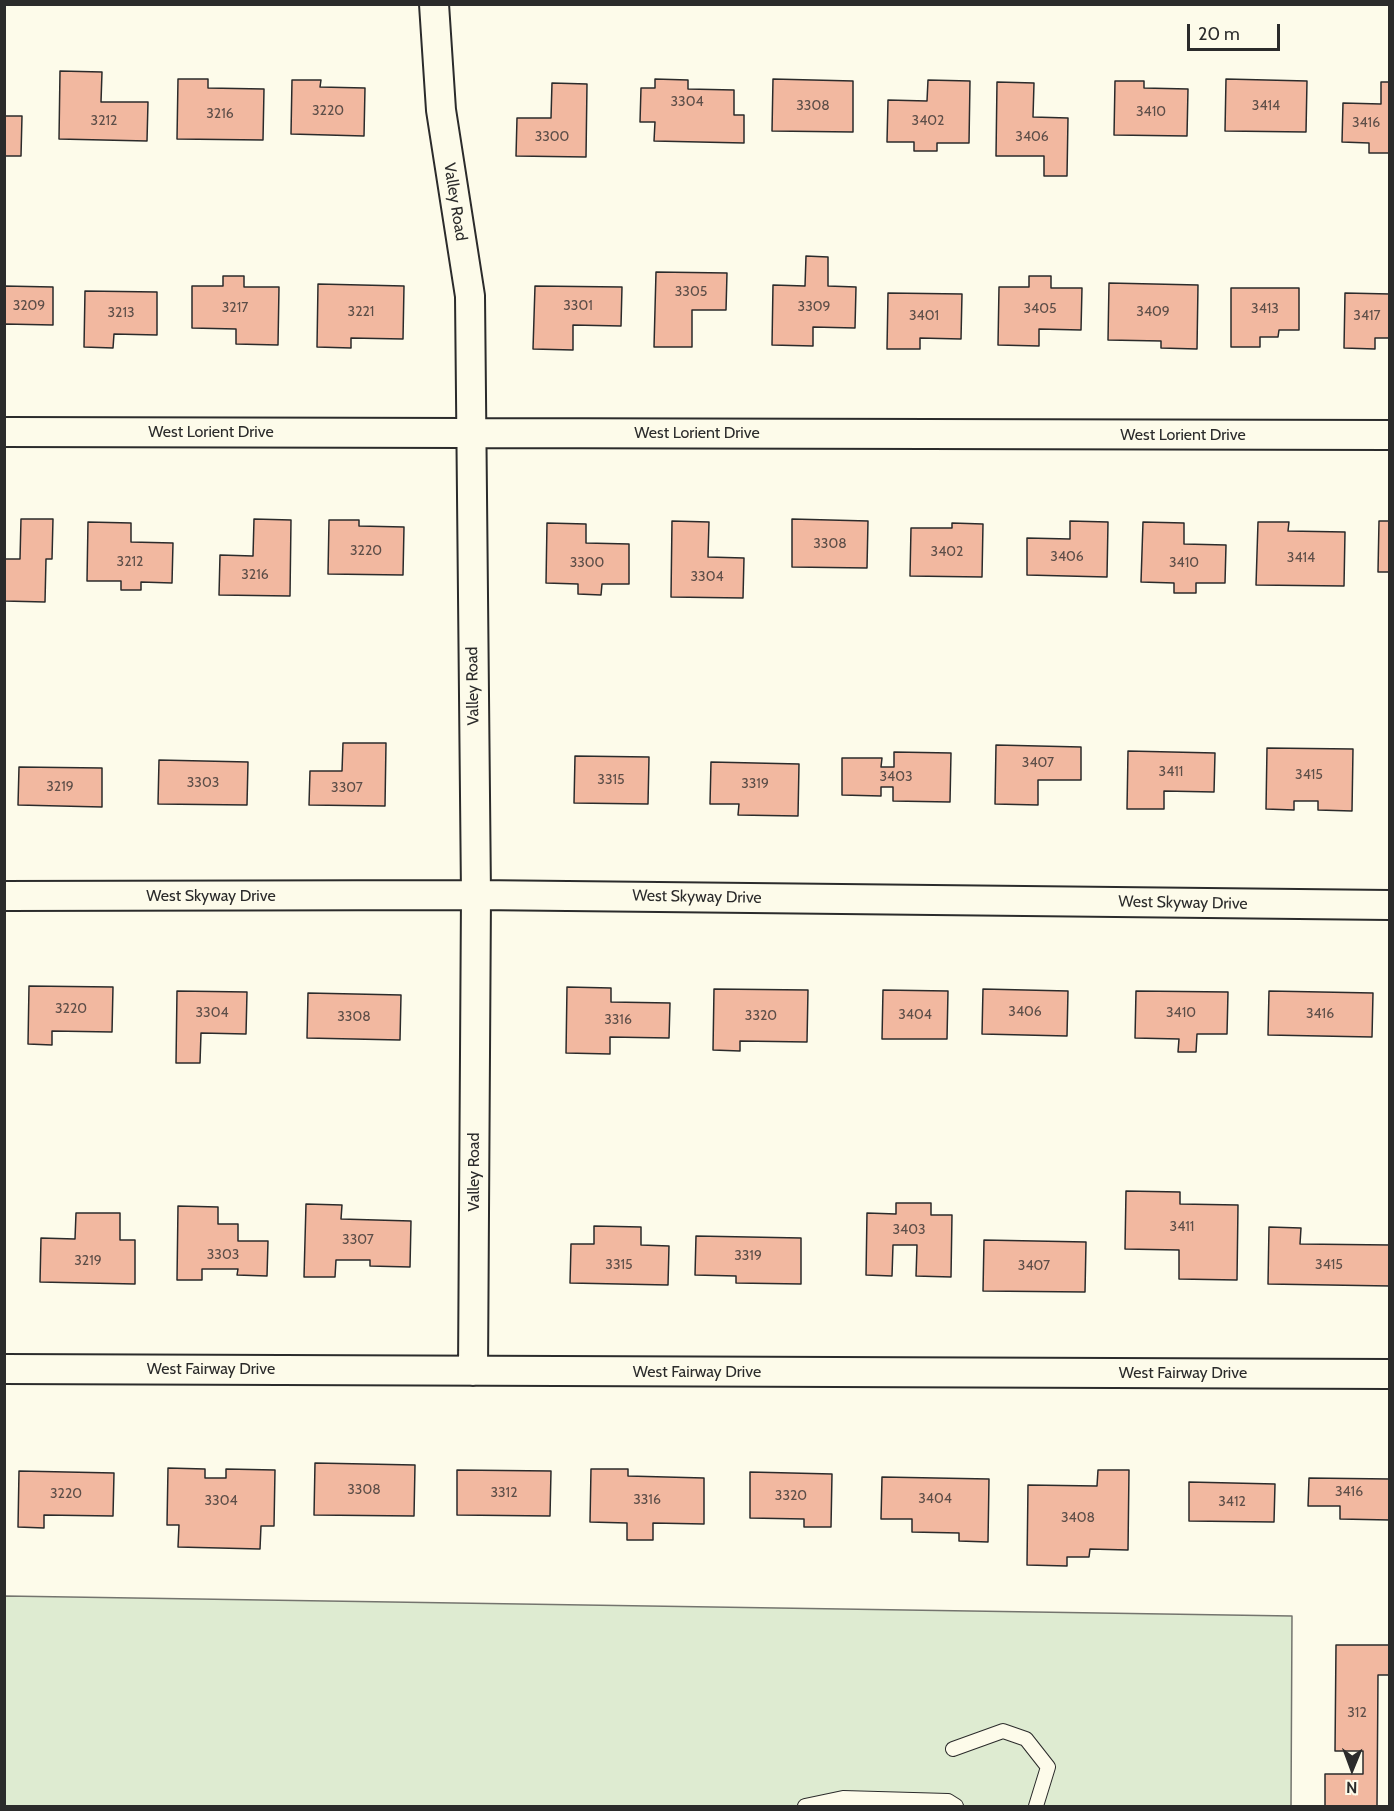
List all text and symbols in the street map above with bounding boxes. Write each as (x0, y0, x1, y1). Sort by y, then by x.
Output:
scale bar (1190, 12, 1283, 50)
text: 20 m (1198, 23, 1240, 45)
house number: 3304 (670, 94, 704, 110)
house number: 3308 (796, 98, 830, 114)
house number: 3414 (1252, 98, 1280, 114)
house number: 3220 (312, 103, 344, 119)
house number: 3410 (1136, 104, 1166, 120)
house number: 3216 (206, 106, 234, 122)
house number: 3212 (91, 113, 117, 129)
house number: 3402 (912, 113, 944, 129)
house number: 3416 (1352, 115, 1380, 131)
house number: 3300 (535, 129, 569, 145)
house number: 3406 (1015, 129, 1049, 145)
street label: Valley Road (439, 162, 471, 242)
house number: 3305 (675, 284, 707, 300)
house number: 3209 (13, 298, 45, 314)
house number: 3301 (563, 298, 593, 314)
house number: 3309 (798, 299, 830, 315)
house number: 3217 (222, 300, 248, 316)
house number: 3405 (1023, 301, 1057, 317)
house number: 3413 (1251, 301, 1279, 317)
house number: 3221 (348, 304, 374, 320)
house number: 3409 (1136, 304, 1170, 320)
house number: 3213 (107, 305, 135, 321)
house number: 3401 (909, 308, 939, 324)
house number: 3417 (1353, 308, 1381, 324)
street label: West Lorient Drive (148, 422, 274, 442)
street label: West Lorient Drive (634, 423, 760, 443)
street label: West Lorient Drive (1120, 425, 1246, 445)
house number: 3308 (813, 536, 847, 552)
house number: 3220 (350, 543, 382, 559)
house number: 3402 (931, 544, 963, 560)
house number: 3406 (1050, 549, 1084, 565)
house number: 3414 (1287, 550, 1315, 566)
house number: 3212 (117, 554, 143, 570)
house number: 3300 (570, 555, 604, 571)
house number: 3410 (1169, 555, 1199, 571)
house number: 3216 (241, 567, 269, 583)
house number: 3304 (690, 569, 724, 585)
street label: Valley Road (463, 646, 483, 726)
house number: 3407 (1022, 755, 1054, 771)
house number: 3411 (1159, 764, 1183, 780)
house number: 3415 (1295, 767, 1323, 783)
house number: 3403 (879, 769, 913, 785)
house number: 3315 (597, 772, 625, 788)
house number: 3303 (187, 775, 219, 791)
house number: 3319 (741, 776, 769, 792)
house number: 3219 (46, 779, 74, 795)
house number: 3307 (331, 780, 363, 796)
street label: West Skyway Drive (146, 886, 276, 906)
street label: West Skyway Drive (632, 886, 762, 908)
street label: West Skyway Drive (1118, 892, 1248, 914)
house number: 3220 (55, 1001, 87, 1017)
house number: 3406 (1008, 1004, 1042, 1020)
house number: 3304 (195, 1005, 229, 1021)
house number: 3410 (1166, 1005, 1196, 1021)
house number: 3416 (1306, 1006, 1334, 1022)
house number: 3404 (898, 1007, 932, 1023)
house number: 3320 (745, 1008, 777, 1024)
house number: 3308 (337, 1009, 371, 1025)
house number: 3316 (604, 1012, 632, 1028)
street label: Valley Road (464, 1133, 484, 1211)
house number: 3411 (1170, 1219, 1194, 1235)
house number: 3403 (892, 1222, 926, 1238)
house number: 3307 (342, 1232, 374, 1248)
house number: 3303 (207, 1247, 239, 1263)
house number: 3319 (734, 1248, 762, 1264)
house number: 3219 (74, 1253, 102, 1269)
house number: 3315 (605, 1257, 633, 1273)
house number: 3415 (1315, 1257, 1343, 1273)
house number: 3407 (1018, 1258, 1050, 1274)
street label: West Fairway Drive (147, 1359, 275, 1379)
street label: West Fairway Drive (633, 1362, 761, 1382)
street label: West Fairway Drive (1119, 1363, 1247, 1383)
house number: 3308 (347, 1482, 381, 1498)
house number: 3416 (1335, 1484, 1363, 1500)
house number: 3312 (490, 1485, 518, 1501)
house number: 3220 (50, 1486, 82, 1502)
house number: 3320 (775, 1488, 807, 1504)
house number: 3404 (918, 1491, 952, 1507)
house number: 3316 (633, 1492, 661, 1508)
house number: 3304 (204, 1493, 238, 1509)
house number: 3412 (1218, 1494, 1246, 1510)
house number: 3408 (1061, 1510, 1095, 1526)
house number: 312 (1347, 1705, 1367, 1721)
north arrow (1322, 1739, 1382, 1799)
text: N (1346, 1778, 1357, 1797)

